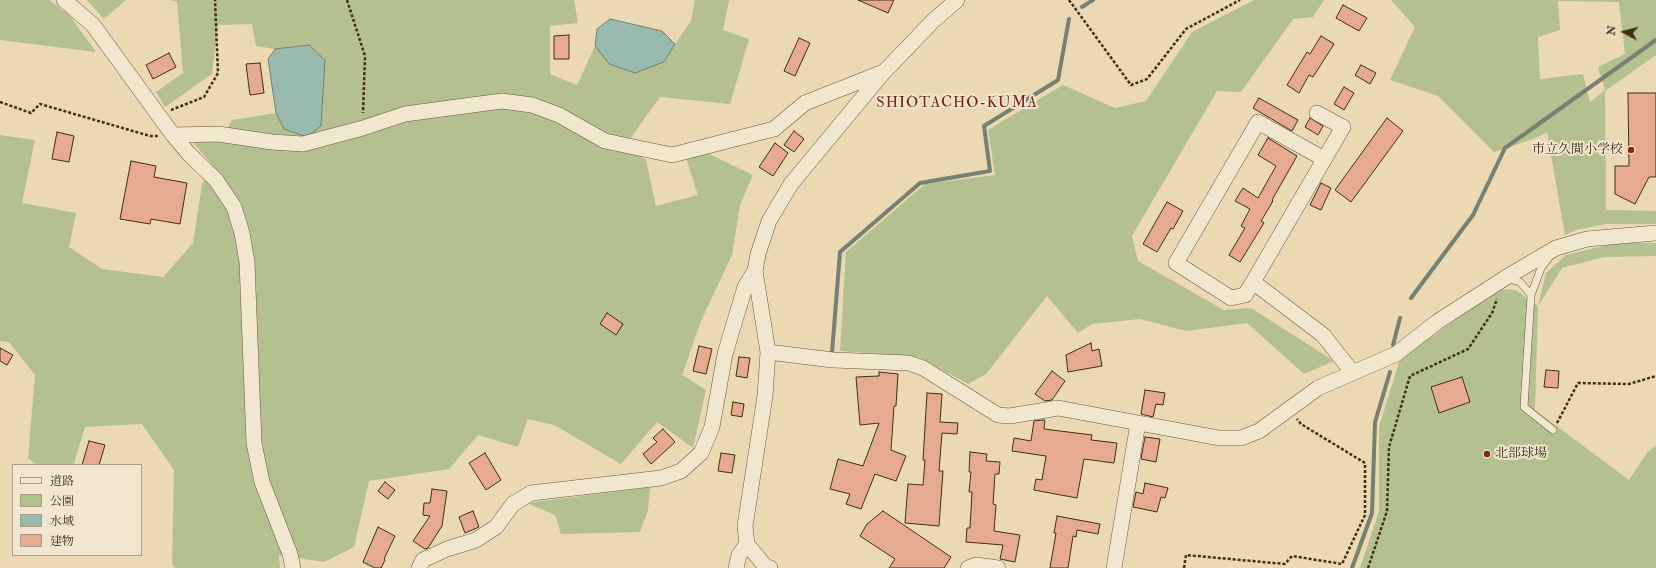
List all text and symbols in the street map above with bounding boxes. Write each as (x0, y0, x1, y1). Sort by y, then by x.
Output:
north arrow (1604, 12, 1644, 52)
text: N (1605, 25, 1619, 36)
district label: SHIOTACHO-KUMA (876, 95, 1038, 113)
place label: 市立久間小学校 (1532, 142, 1623, 158)
marker: 市立久間小学校 (1626, 145, 1636, 155)
place label: 北部球場 (1495, 446, 1547, 462)
marker: 北部球場 (1482, 449, 1492, 459)
legend (12, 464, 142, 556)
text: 道路 (50, 474, 74, 489)
text: 公園 (50, 494, 74, 509)
text: 水域 (50, 514, 74, 529)
text: 建物 (50, 534, 74, 549)

